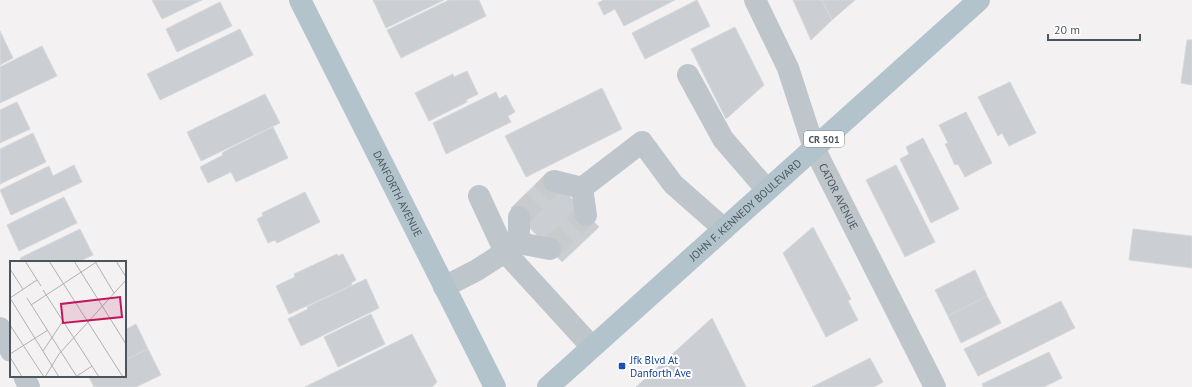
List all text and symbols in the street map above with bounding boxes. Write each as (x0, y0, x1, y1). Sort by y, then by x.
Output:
scale bar (1048, 16, 1140, 42)
text: 20 m (1054, 22, 1080, 37)
road number: CR 501 (804, 131, 844, 147)
street label: DANFORTH AVENUE (370, 148, 425, 239)
street label: JOHN F. KENNEDY BOULEVARD (685, 156, 804, 265)
street label: CATOR AVENUE (816, 161, 861, 232)
inset map (10, 261, 126, 377)
place label: Jfk Blvd At Danforth Ave (629, 353, 692, 380)
marker: Jfk Blvd At Danforth Ave (617, 361, 627, 371)

